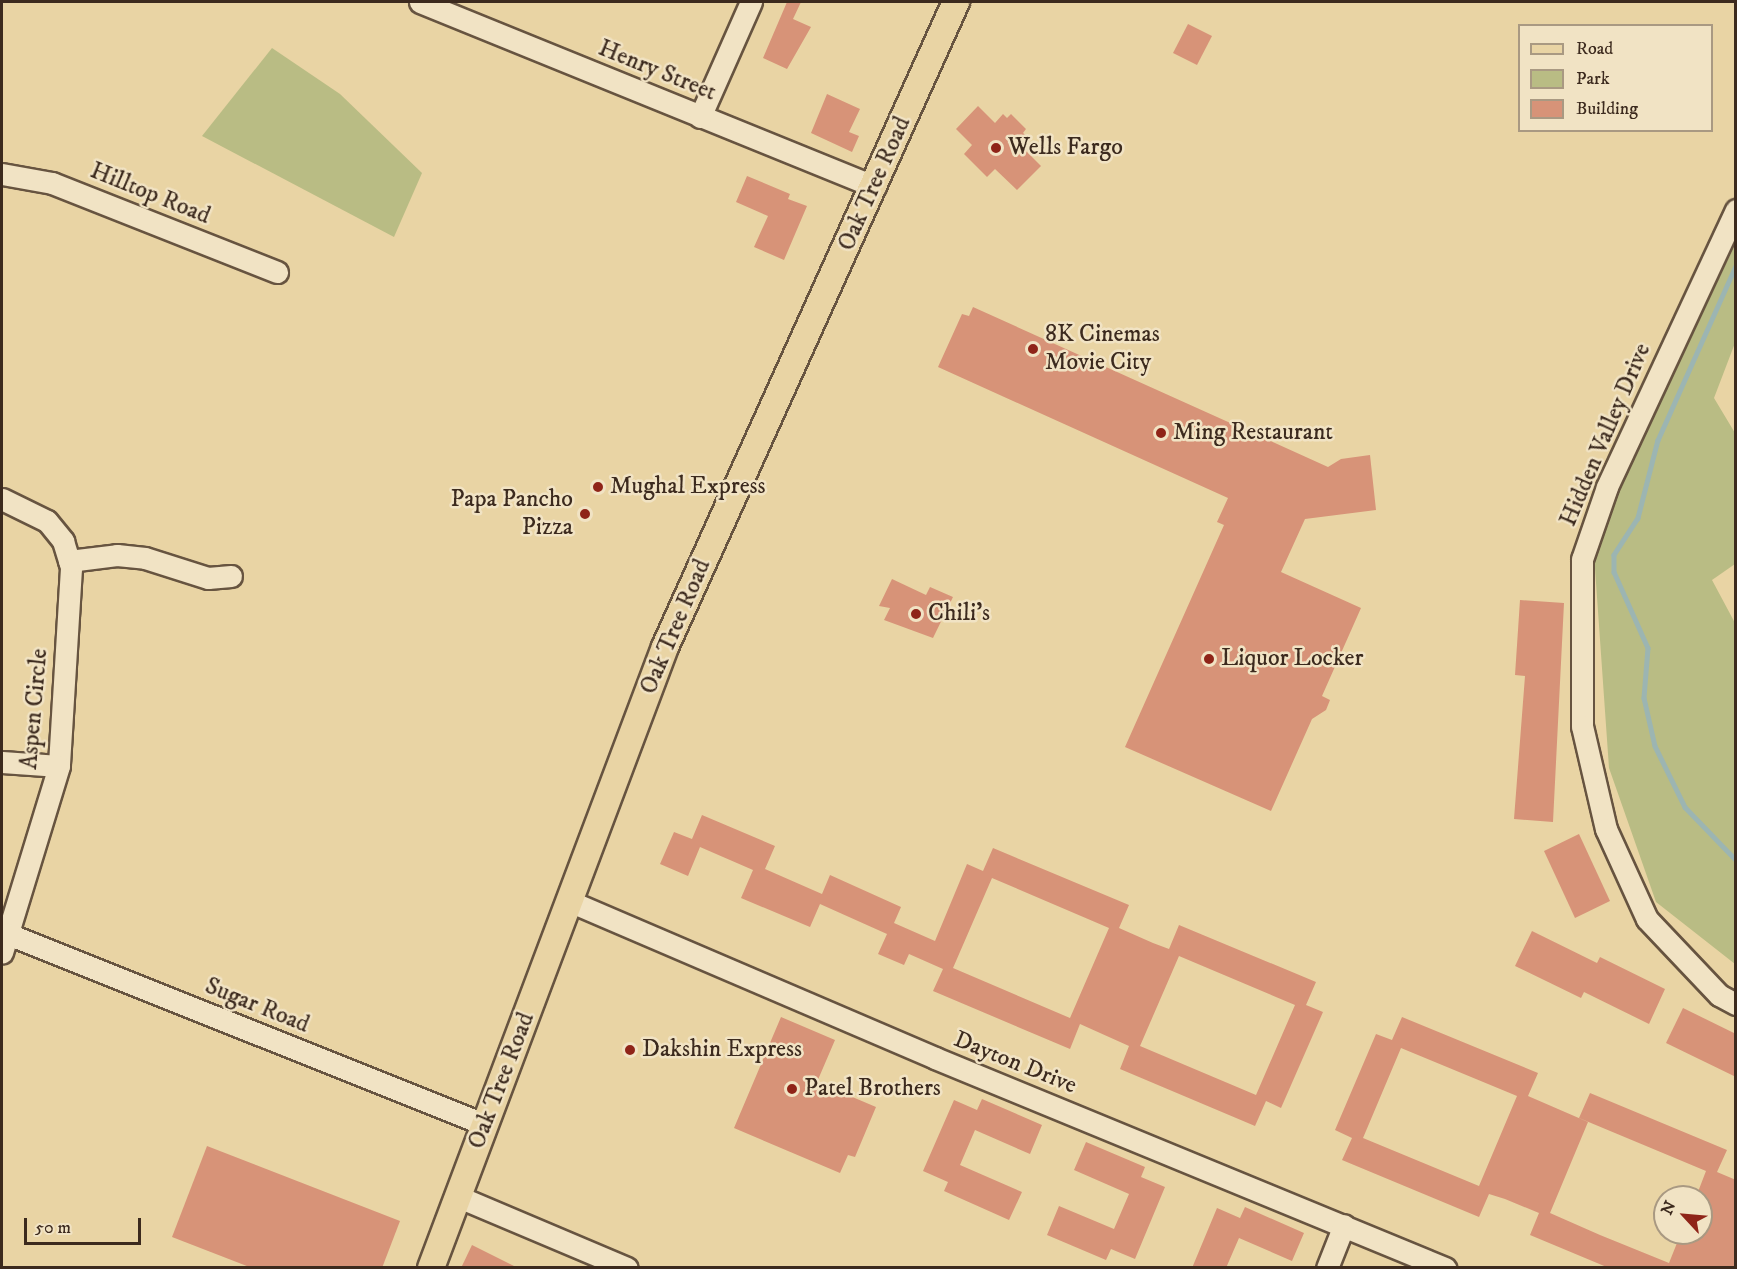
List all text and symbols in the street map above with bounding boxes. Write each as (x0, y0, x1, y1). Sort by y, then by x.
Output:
legend (1518, 24, 1713, 132)
street label: Henry Street (594, 34, 720, 108)
text: Road (1576, 38, 1613, 60)
text: Park (1576, 68, 1610, 90)
text: Building (1576, 98, 1638, 120)
street label: Oak Tree Road (833, 113, 917, 255)
place label: Wells Fargo (1008, 134, 1123, 162)
marker: Wells Fargo (989, 141, 1003, 155)
street label: Hilltop Road (86, 157, 214, 231)
place label: 8K Cinemas Movie City (1045, 321, 1160, 377)
street label: Hidden Valley Drive (1554, 339, 1658, 531)
marker: 8K Cinemas Movie City (1026, 342, 1040, 356)
place label: Ming Restaurant (1173, 419, 1333, 447)
marker: Ming Restaurant (1154, 426, 1168, 440)
place label: Mughal Express (610, 473, 766, 501)
marker: Mughal Express (591, 480, 605, 494)
place label: Papa Pancho Pizza (450, 486, 573, 542)
marker: Papa Pancho Pizza (578, 507, 592, 521)
street label: Oak Tree Road (635, 555, 717, 699)
place label: Chili's (928, 600, 990, 628)
marker: Chili's (909, 607, 923, 621)
place label: Liquor Locker (1221, 645, 1363, 673)
street label: Aspen Circle (15, 647, 55, 771)
marker: Liquor Locker (1202, 652, 1216, 666)
street label: Sugar Road (201, 972, 313, 1040)
street label: Oak Tree Road (463, 1009, 541, 1153)
street label: Dayton Drive (949, 1025, 1081, 1101)
place label: Dakshin Express (642, 1036, 802, 1064)
marker: Dakshin Express (623, 1043, 637, 1057)
place label: Patel Brothers (804, 1075, 941, 1103)
marker: Patel Brothers (785, 1082, 799, 1096)
north arrow (1653, 1185, 1713, 1245)
text: N (1657, 1198, 1680, 1218)
scale bar (27, 1206, 144, 1244)
text: 50 m (35, 1217, 71, 1239)

